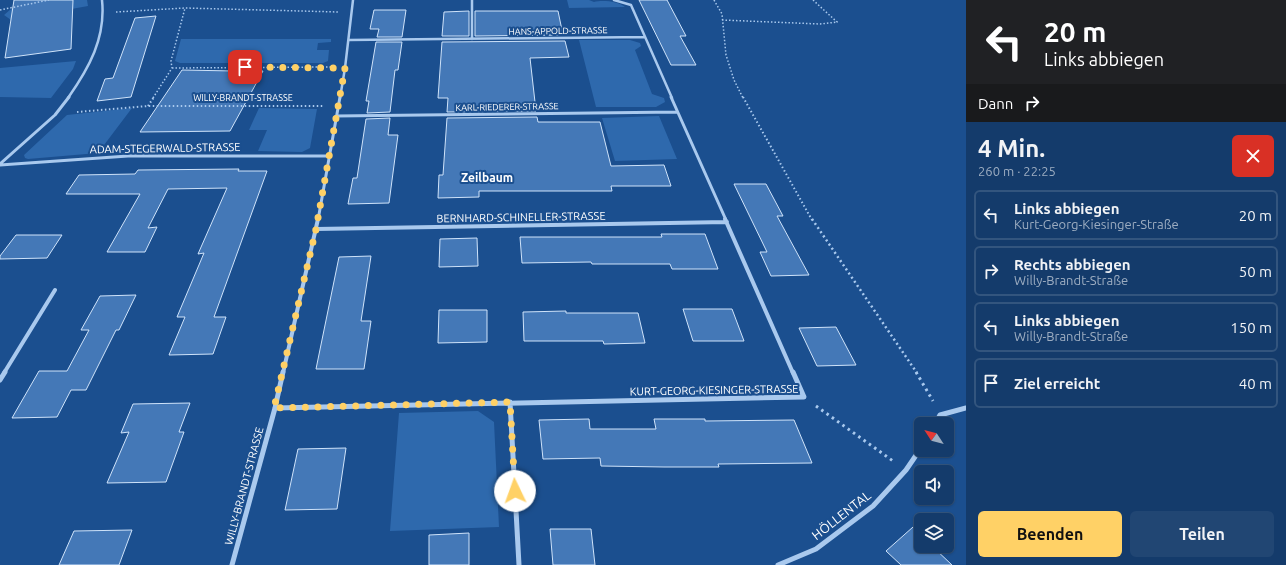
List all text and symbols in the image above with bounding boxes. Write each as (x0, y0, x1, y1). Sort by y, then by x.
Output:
icon: left (978, 16, 1030, 68)
text: 20 m (1044, 16, 1106, 47)
street label: HANS-APPOLD-STRASSE (508, 25, 608, 37)
text: Links abbiegen (1044, 49, 1164, 69)
pin (228, 50, 262, 84)
icon: arrive (234, 56, 256, 78)
icon: right (1021, 92, 1043, 114)
street label: WILLY-BRANDT-STRASSE (193, 93, 293, 103)
text: Dann (978, 95, 1013, 112)
street label: KARL-RIEDERER-STRASSE (455, 101, 559, 113)
text: 4 Min. (978, 135, 1045, 162)
button: close (1232, 135, 1274, 177)
street label: ADAM-STEGERWALD-STRASSE (90, 141, 240, 155)
text: 260 m · 22:25 (978, 164, 1056, 178)
district label: Zeilbaum (461, 171, 513, 184)
text: Links abbiegen (1014, 200, 1119, 217)
icon: left (980, 204, 1002, 226)
text: 20 m (1239, 207, 1272, 224)
street label: BERNHARD-SCHINELLER-STRASSE (436, 210, 606, 224)
text: Kurt-Georg-Kiesinger-Straße (1014, 217, 1179, 231)
text: Rechts abbiegen (1014, 256, 1131, 273)
icon: right (980, 260, 1002, 282)
text: 50 m (1239, 263, 1272, 280)
text: Willy-Brandt-Straße (1014, 273, 1128, 287)
text: Links abbiegen (1014, 312, 1119, 329)
icon: left (980, 316, 1002, 338)
text: 150 m (1230, 319, 1272, 336)
text: Willy-Brandt-Straße (1014, 329, 1128, 343)
icon: arrive (980, 372, 1002, 394)
text: Ziel erreicht (1014, 375, 1100, 392)
text: 40 m (1239, 375, 1272, 392)
street label: KURT-GEORG-KIESINGER-STRASSE (630, 383, 798, 397)
north arrow (914, 417, 954, 457)
map controls (914, 417, 954, 553)
street label: WILLY-BRANDT-STRASSE (222, 426, 266, 546)
button: sound (914, 465, 954, 505)
position arrow (494, 470, 536, 512)
street label: HÖLLENTAL (808, 487, 873, 542)
button: Beenden (978, 511, 1122, 557)
button: Teilen (1130, 511, 1274, 557)
button: layers (914, 513, 954, 553)

